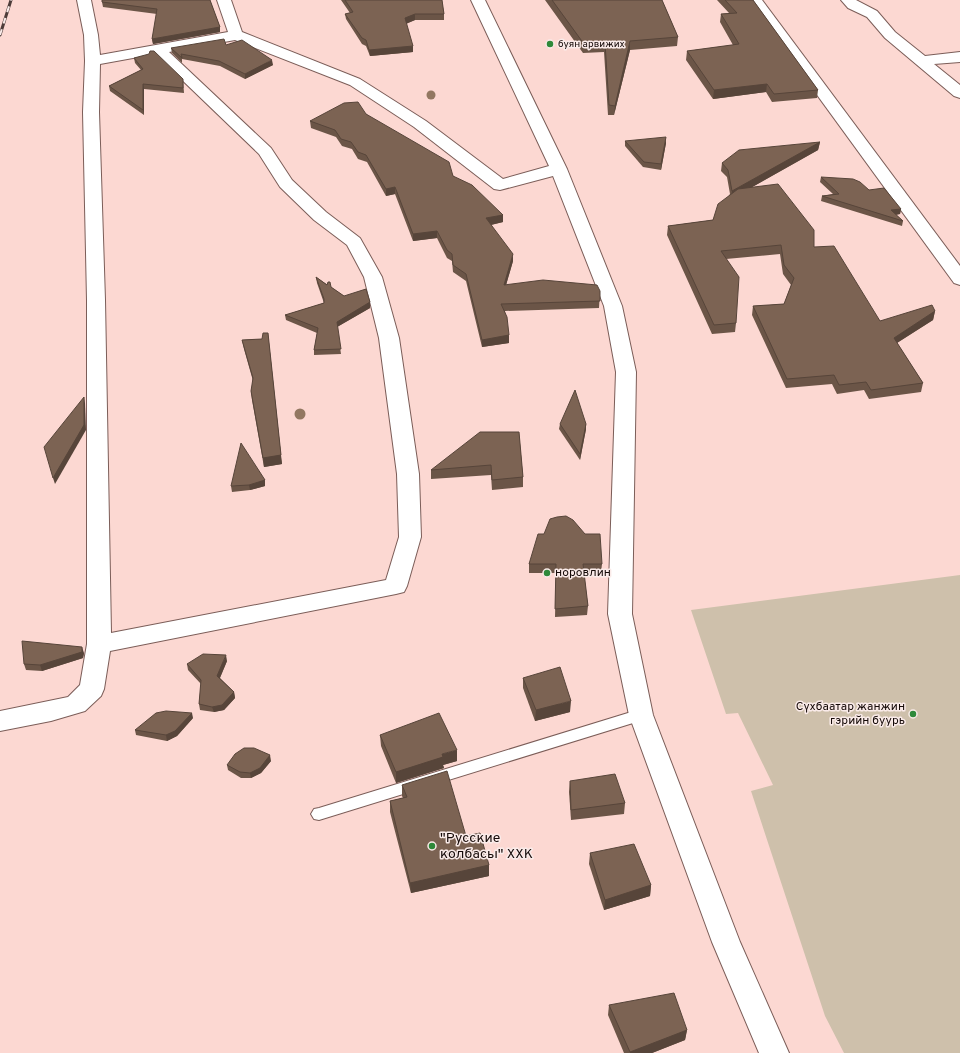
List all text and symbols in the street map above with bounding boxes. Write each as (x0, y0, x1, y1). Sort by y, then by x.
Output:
place label: буян арвижих (558, 38, 625, 51)
marker: буян арвижих (545, 39, 555, 49)
place label: норовлин (555, 565, 611, 581)
marker: норовлин (542, 568, 552, 578)
place label: Сүхбаатар жанжин гэрийн буурь (796, 699, 905, 729)
marker: Сүхбаатар жанжин гэрийн буурь (908, 709, 918, 719)
place label: "Русские колбасы" ХХК (440, 830, 533, 863)
marker: "Русские колбасы" ХХК (427, 841, 437, 851)

